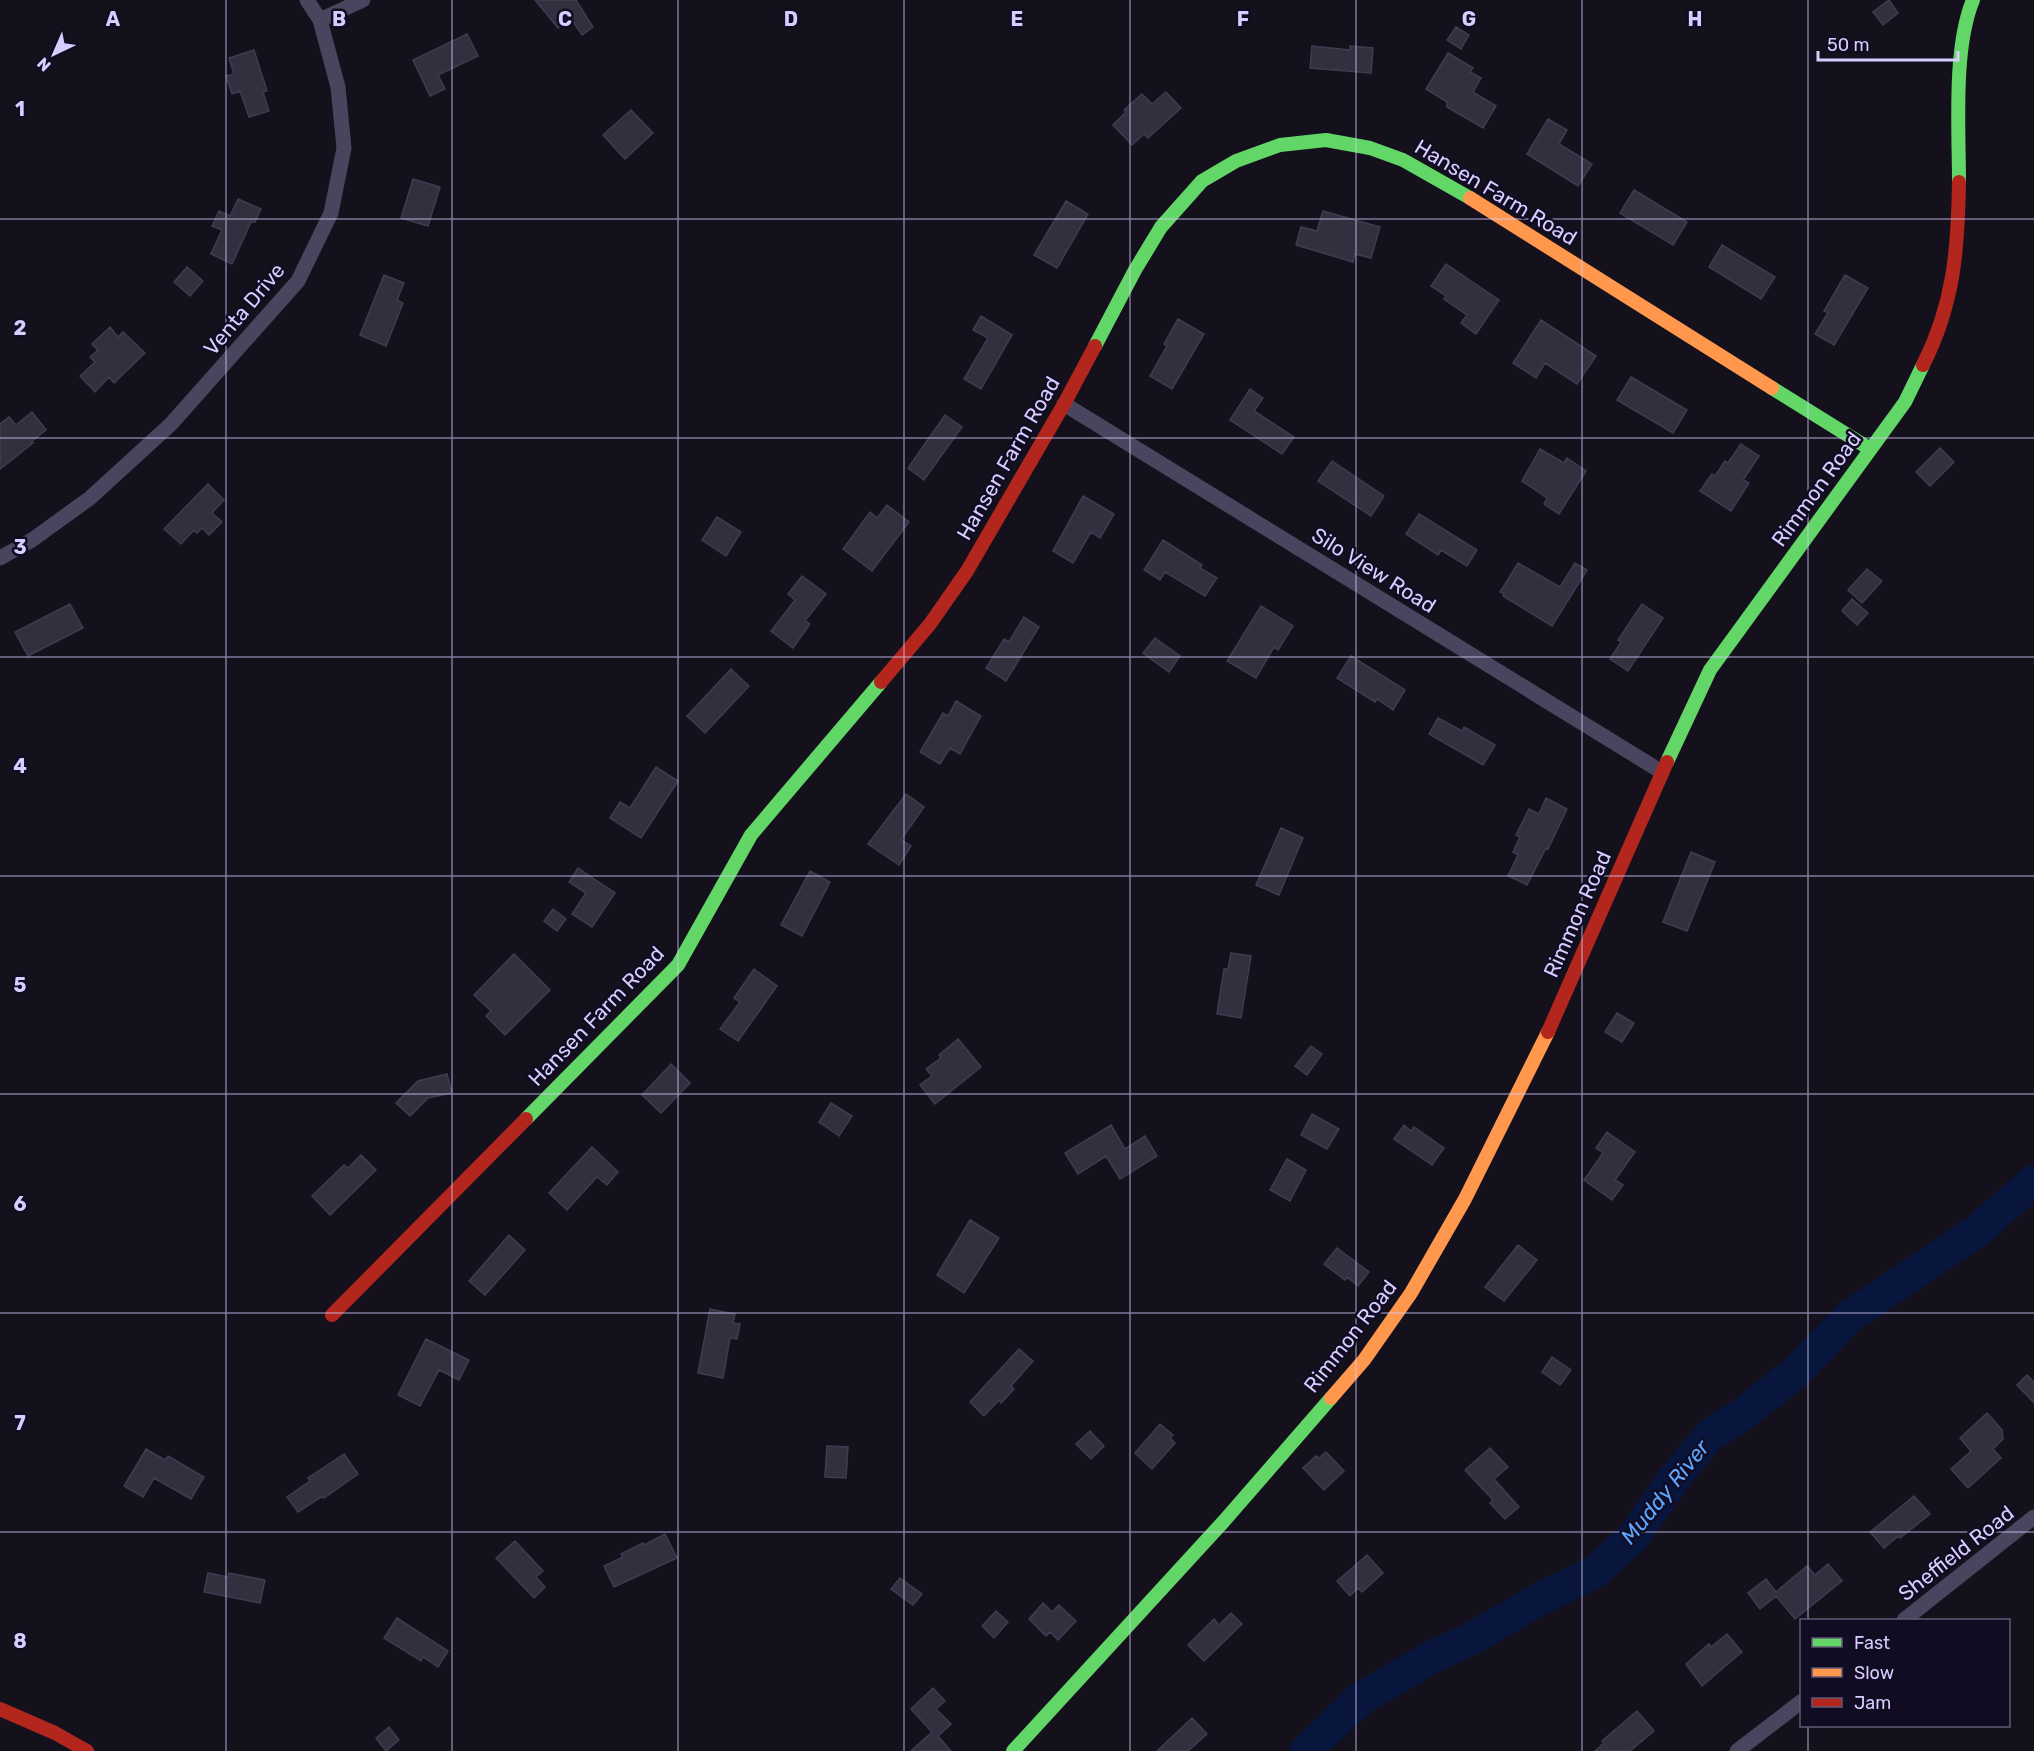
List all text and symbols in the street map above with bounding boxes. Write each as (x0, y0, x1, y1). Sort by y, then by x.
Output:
text: A (106, 7, 121, 31)
text: B (332, 7, 346, 31)
text: C (558, 7, 572, 31)
text: D (784, 7, 798, 31)
text: E (1011, 7, 1023, 31)
text: F (1237, 7, 1249, 31)
text: G (1462, 7, 1476, 31)
text: H (1688, 7, 1702, 31)
north arrow (24, 24, 84, 84)
scale bar (1818, 24, 1958, 62)
text: 50 m (1827, 34, 1870, 56)
text: N (33, 54, 55, 75)
text: 1 (15, 97, 25, 121)
street label: Hansen Farm Road (1411, 134, 1581, 250)
street label: Venta Drive (198, 258, 290, 360)
text: 2 (14, 316, 27, 340)
street label: Hansen Farm Road (951, 372, 1065, 544)
street label: Rimmon Road (1766, 427, 1866, 551)
street label: Silo View Road (1307, 522, 1441, 618)
text: 3 (13, 535, 27, 559)
text: 4 (13, 754, 27, 778)
street label: Rimmon Road (1538, 847, 1616, 981)
street label: Hansen Farm Road (523, 941, 669, 1091)
text: 5 (14, 973, 27, 997)
text: 6 (13, 1192, 27, 1216)
street label: Rimmon Road (1298, 1275, 1402, 1397)
text: 7 (14, 1411, 26, 1435)
water label: Muddy River (1615, 1433, 1716, 1550)
street label: Sheffield Road (1893, 1500, 2019, 1606)
legend (1800, 1619, 2010, 1727)
text: 8 (13, 1629, 27, 1653)
text: Fast (1854, 1632, 1890, 1654)
text: Slow (1854, 1662, 1894, 1684)
text: Jam (1854, 1692, 1891, 1714)

